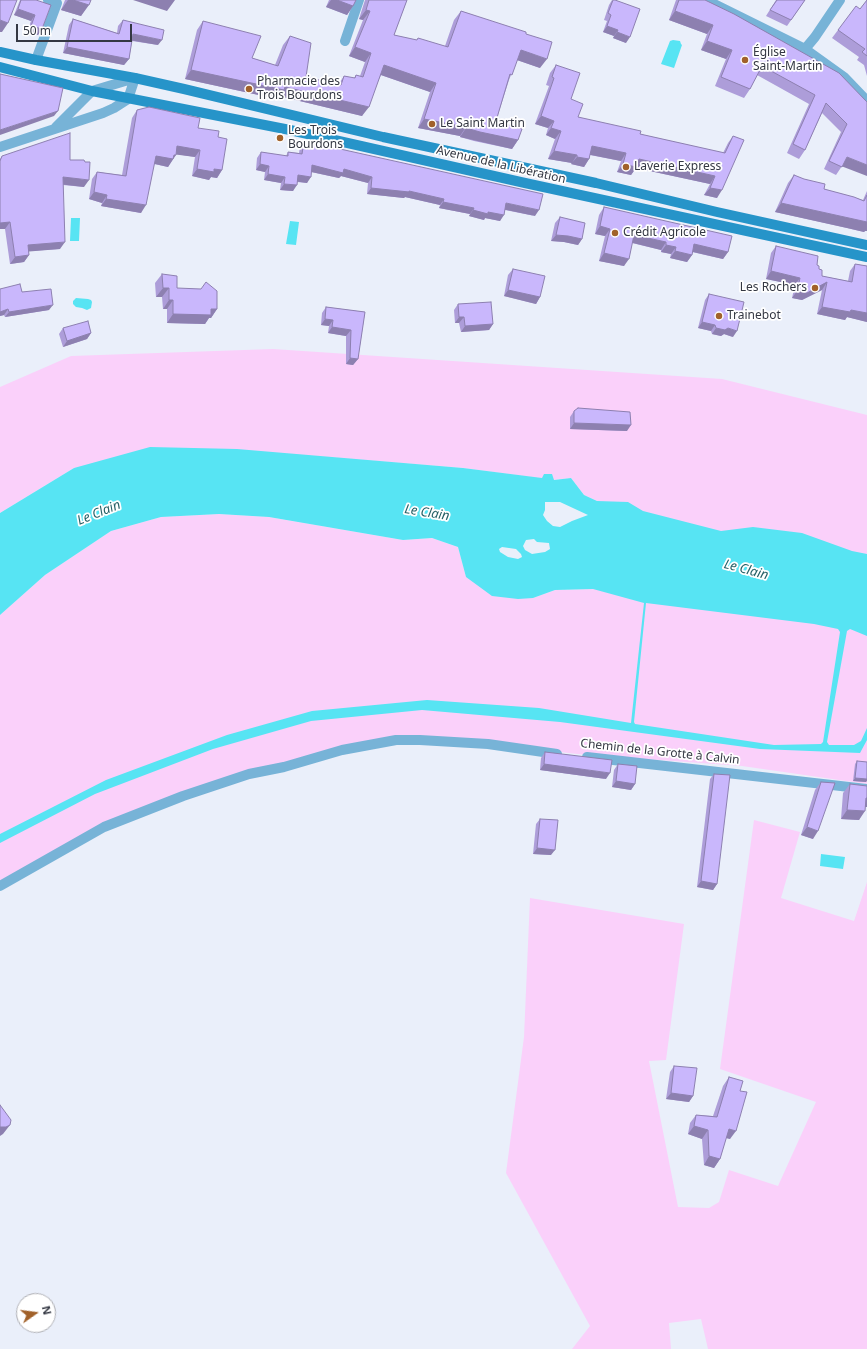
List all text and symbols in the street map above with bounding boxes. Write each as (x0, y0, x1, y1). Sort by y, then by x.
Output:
scale bar (18, 16, 134, 42)
text: 50 m (23, 22, 51, 39)
place label: Église Saint-Martin (753, 46, 822, 74)
marker: Église Saint-Martin (740, 55, 750, 65)
place label: Pharmacie des Trois Bourdons (257, 75, 342, 103)
marker: Pharmacie des Trois Bourdons (244, 84, 254, 94)
place label: Le Saint Martin (440, 117, 525, 131)
marker: Le Saint Martin (427, 119, 437, 129)
place label: Les Trois Bourdons (288, 124, 343, 152)
marker: Les Trois Bourdons (275, 133, 285, 143)
street label: Avenue de la Libération (435, 143, 567, 187)
place label: Laverie Express (634, 160, 721, 174)
marker: Laverie Express (621, 162, 631, 172)
place label: Crédit Agricole (623, 226, 706, 240)
marker: Crédit Agricole (610, 228, 620, 238)
place label: Les Rochers (740, 281, 807, 295)
marker: Les Rochers (810, 283, 820, 293)
place label: Trainebot (727, 309, 781, 323)
marker: Trainebot (714, 311, 724, 321)
water label: Le Clain (75, 497, 123, 529)
water label: Le Clain (403, 502, 451, 524)
water label: Le Clain (722, 557, 770, 583)
street label: Chemin de la Grotte à Calvin (580, 736, 740, 768)
north arrow (16, 1293, 56, 1333)
text: N (39, 1304, 56, 1316)

